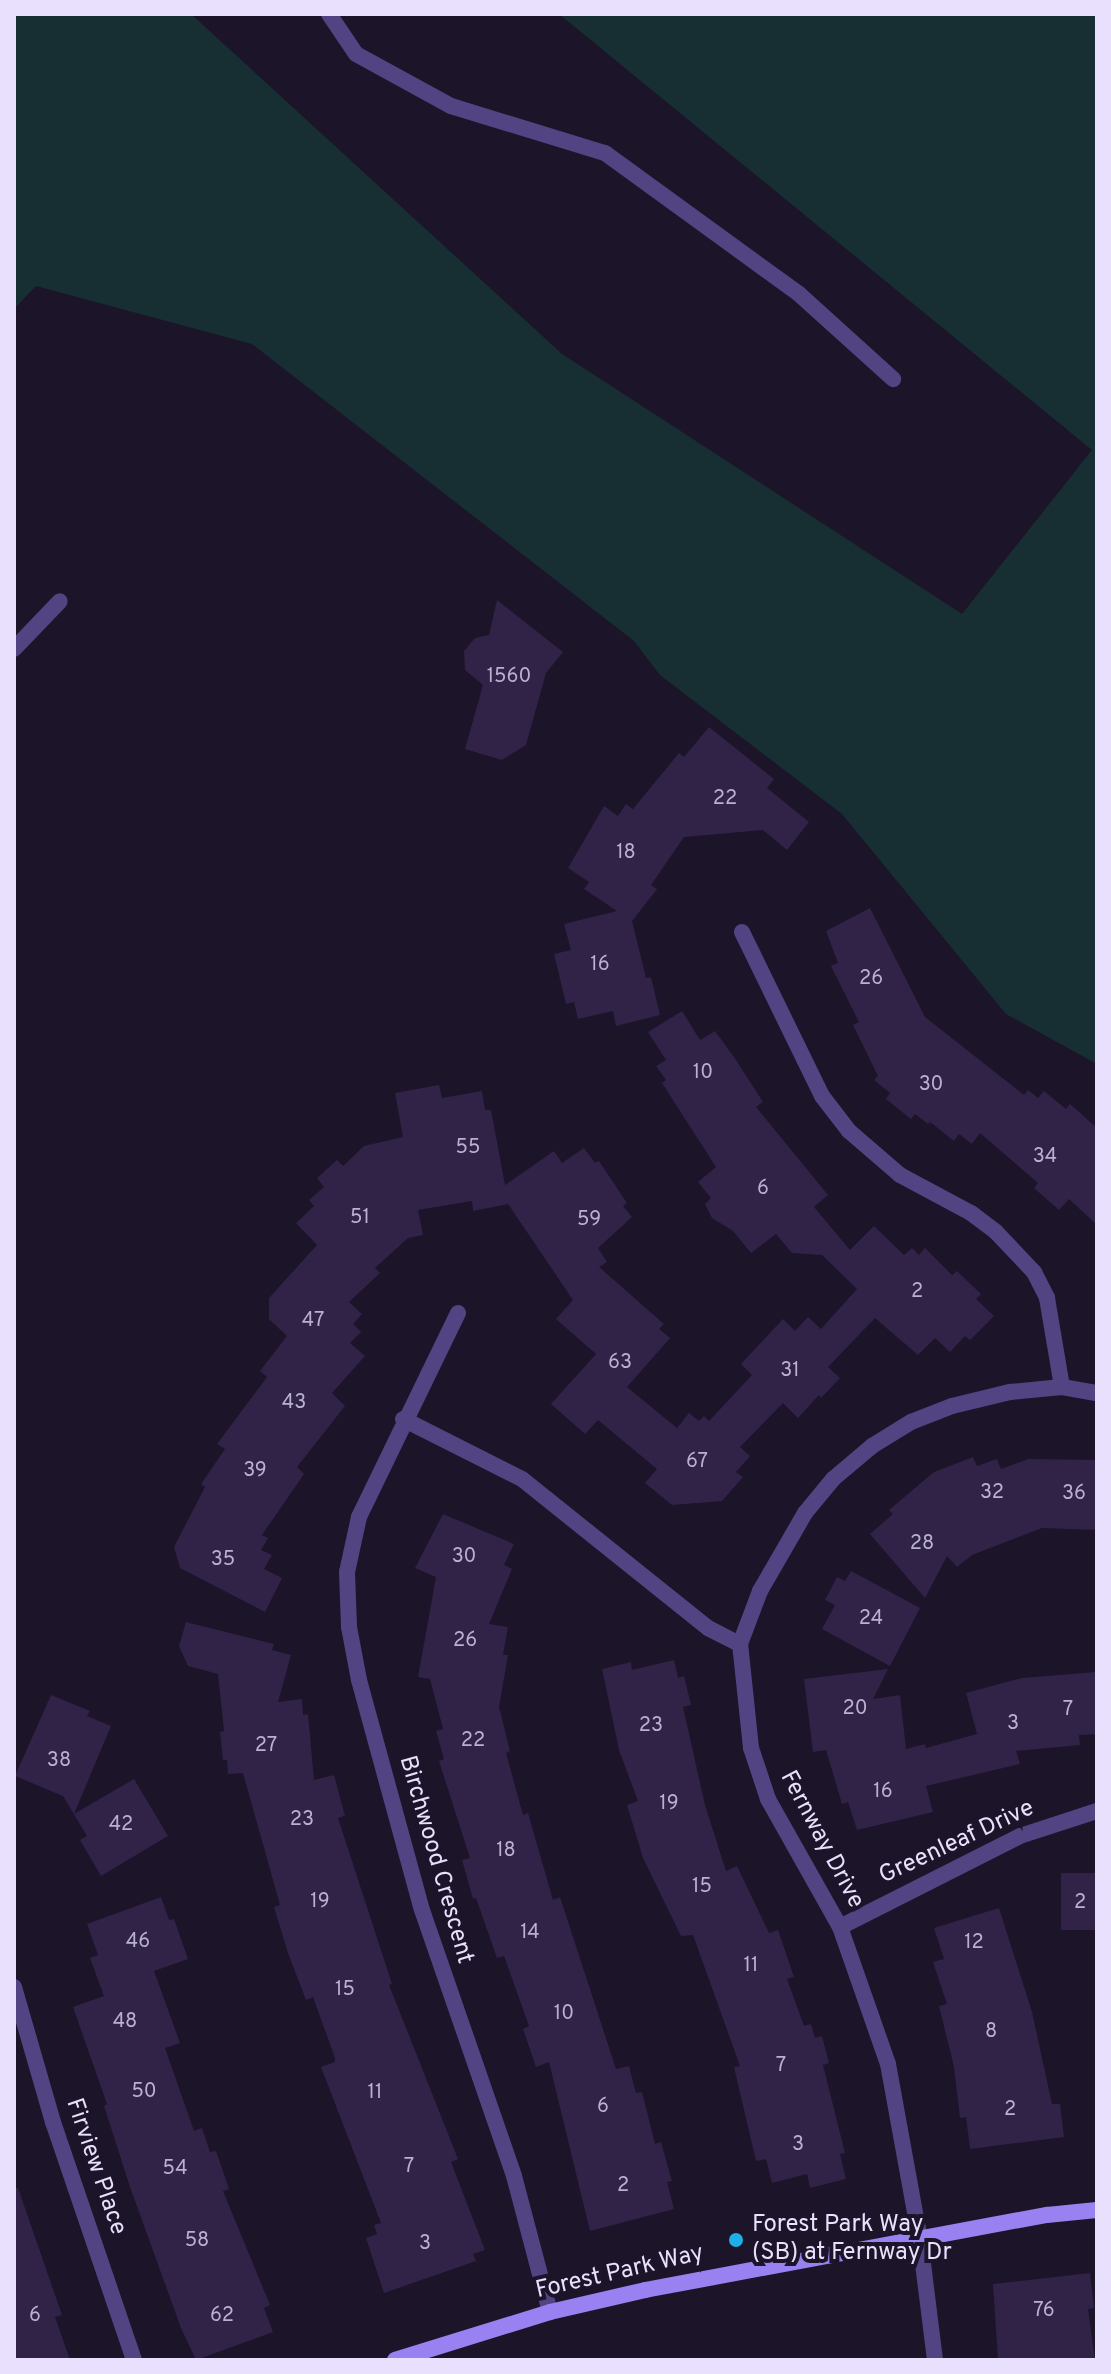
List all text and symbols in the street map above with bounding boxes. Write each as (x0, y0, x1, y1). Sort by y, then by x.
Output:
house number: 1560 (487, 665, 531, 689)
house number: 22 (713, 787, 737, 811)
house number: 18 (616, 841, 636, 865)
house number: 16 (590, 953, 610, 977)
house number: 26 (859, 967, 883, 991)
house number: 10 (693, 1061, 713, 1085)
house number: 30 (919, 1073, 943, 1097)
house number: 55 (456, 1136, 480, 1160)
house number: 34 (1033, 1145, 1057, 1169)
house number: 6 (757, 1177, 769, 1201)
house number: 51 (350, 1206, 370, 1230)
house number: 59 (577, 1208, 601, 1232)
house number: 2 (911, 1280, 923, 1304)
house number: 47 (302, 1309, 324, 1333)
house number: 63 (608, 1351, 632, 1375)
house number: 31 (780, 1359, 800, 1383)
house number: 43 (282, 1391, 306, 1415)
house number: 67 (686, 1450, 708, 1474)
house number: 39 (243, 1459, 267, 1483)
house number: 32 (980, 1481, 1004, 1505)
house number: 36 (1062, 1482, 1086, 1506)
house number: 28 (910, 1532, 934, 1556)
house number: 30 (452, 1545, 476, 1569)
house number: 35 (211, 1548, 235, 1572)
house number: 24 (859, 1607, 883, 1631)
house number: 26 (453, 1629, 477, 1653)
house number: 20 (842, 1697, 868, 1721)
house number: 7 (1063, 1698, 1073, 1722)
house number: 3 (1007, 1712, 1019, 1736)
house number: 23 (639, 1714, 663, 1738)
house number: 22 (461, 1729, 485, 1753)
house number: 27 (255, 1734, 277, 1758)
house number: 38 (47, 1749, 71, 1773)
street label: Birchwood Crescent (392, 1753, 478, 1967)
street label: Fernway Drive (773, 1766, 869, 1914)
house number: 16 (873, 1780, 893, 1804)
house number: 19 (659, 1792, 679, 1816)
street label: Greenleaf Drive (875, 1795, 1039, 1891)
house number: 23 (290, 1808, 314, 1832)
house number: 42 (109, 1813, 133, 1837)
house number: 18 (496, 1839, 516, 1863)
house number: 15 (692, 1875, 712, 1899)
house number: 19 (310, 1890, 330, 1914)
house number: 2 (1074, 1891, 1086, 1915)
house number: 14 (520, 1921, 540, 1945)
house number: 46 (126, 1930, 150, 1954)
house number: 12 (964, 1931, 984, 1955)
house number: 11 (744, 1954, 758, 1978)
house number: 15 (335, 1978, 355, 2002)
house number: 10 (554, 2002, 574, 2026)
house number: 48 (113, 2010, 137, 2034)
house number: 8 (985, 2020, 997, 2044)
house number: 7 (776, 2054, 786, 2078)
house number: 50 (131, 2080, 157, 2104)
house number: 11 (368, 2081, 382, 2105)
street label: Firview Place (58, 2095, 132, 2239)
house number: 6 (597, 2095, 609, 2119)
house number: 2 (1004, 2098, 1016, 2122)
house number: 3 (792, 2133, 804, 2157)
house number: 7 (404, 2155, 414, 2179)
house number: 54 (162, 2157, 188, 2181)
house number: 2 (617, 2174, 629, 2198)
place label: Forest Park Way (SB) at Fernway Dr (752, 2212, 952, 2268)
house number: 58 (185, 2229, 209, 2253)
marker: Forest Park Way (SB) at Fernway Dr (727, 2231, 745, 2249)
house number: 3 (419, 2232, 431, 2256)
street label: Forest Park Way (533, 2240, 707, 2306)
house number: 76 (1033, 2299, 1055, 2323)
house number: 6 (29, 2304, 41, 2328)
house number: 62 (210, 2304, 234, 2328)

